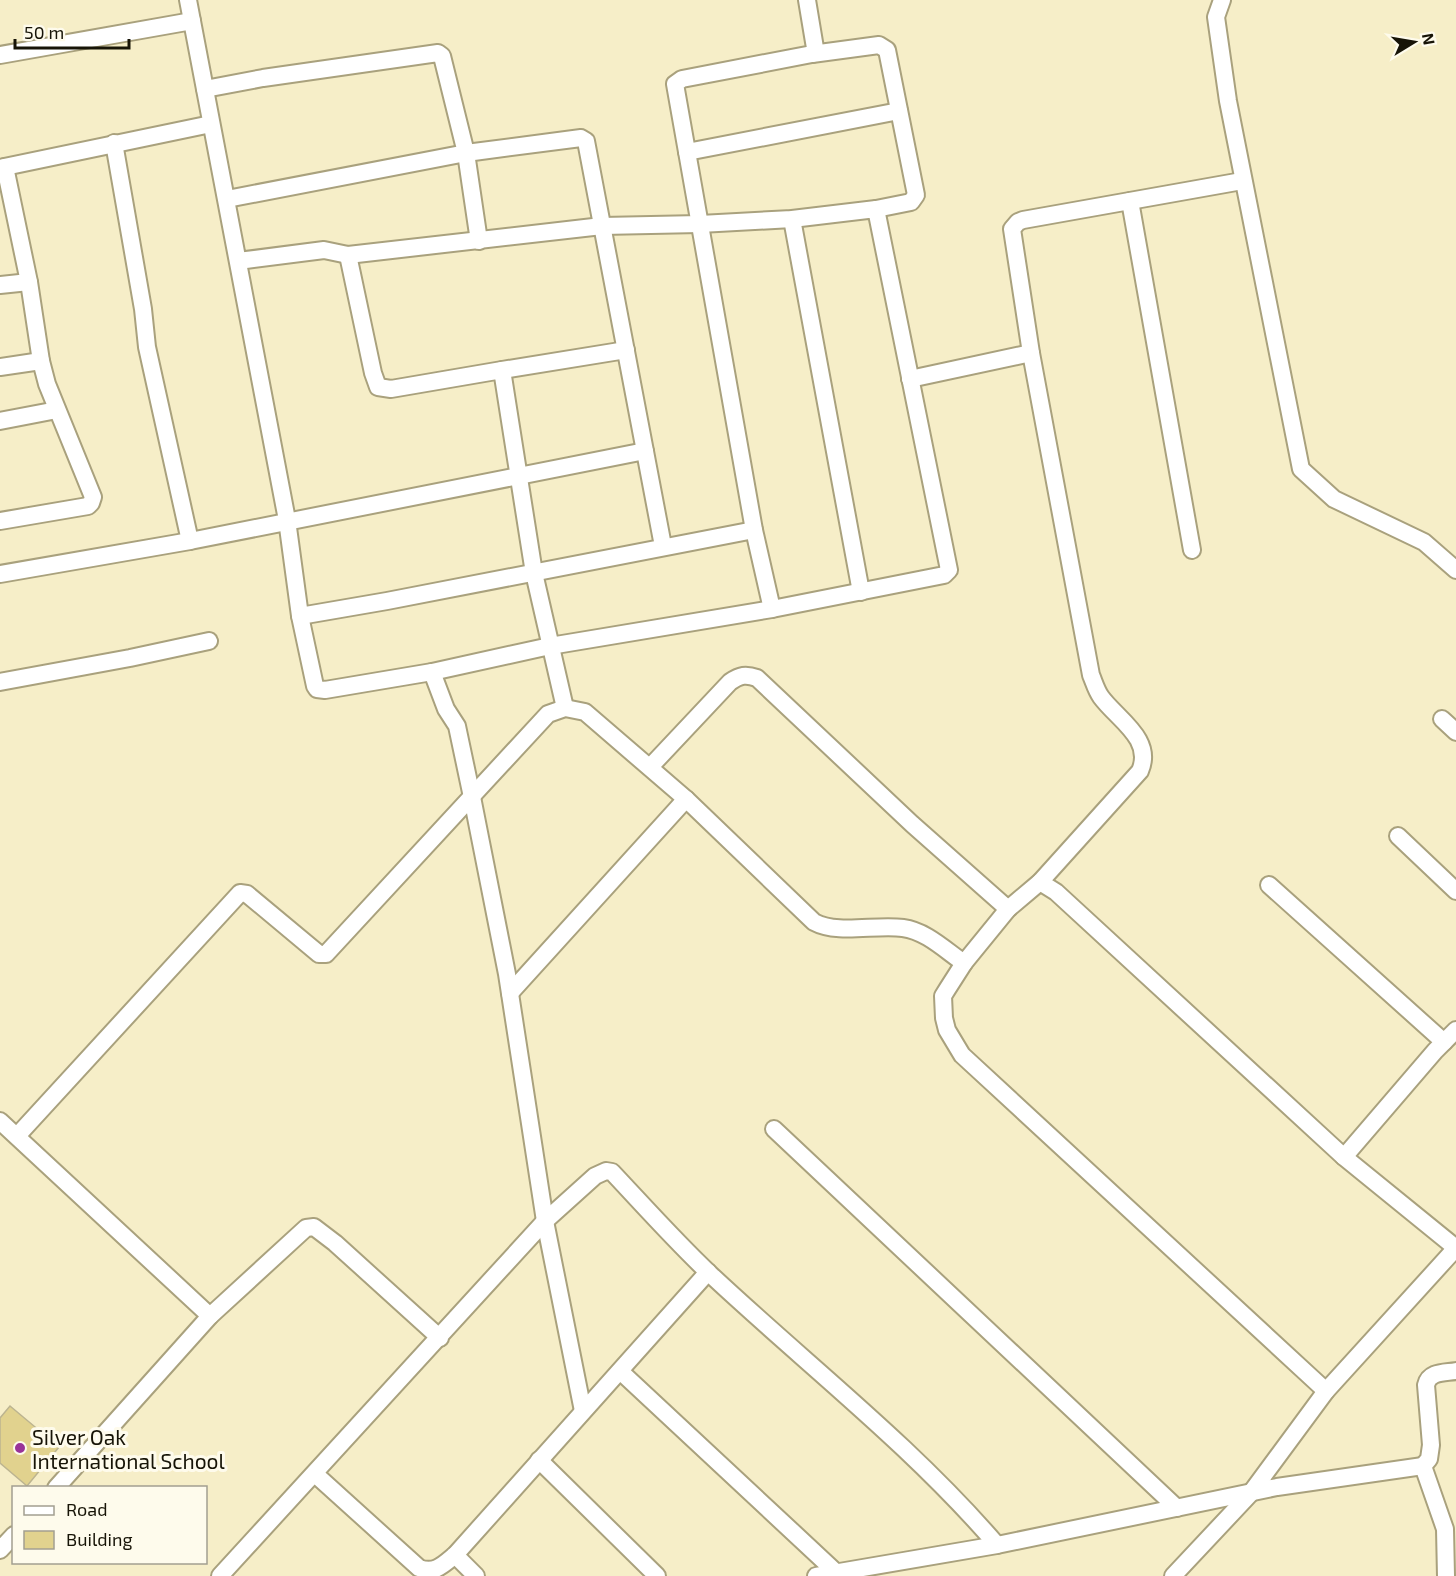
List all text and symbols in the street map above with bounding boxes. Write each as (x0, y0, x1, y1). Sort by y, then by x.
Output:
scale bar (15, 12, 129, 50)
north arrow (1384, 12, 1444, 72)
text: 50 m (24, 21, 64, 43)
text: N (1419, 32, 1440, 47)
place label: Silver Oak International School (32, 1424, 226, 1473)
marker: Silver Oak International School (13, 1441, 27, 1455)
legend (12, 1486, 207, 1564)
text: Road (66, 1498, 107, 1520)
text: Building (66, 1528, 133, 1550)

